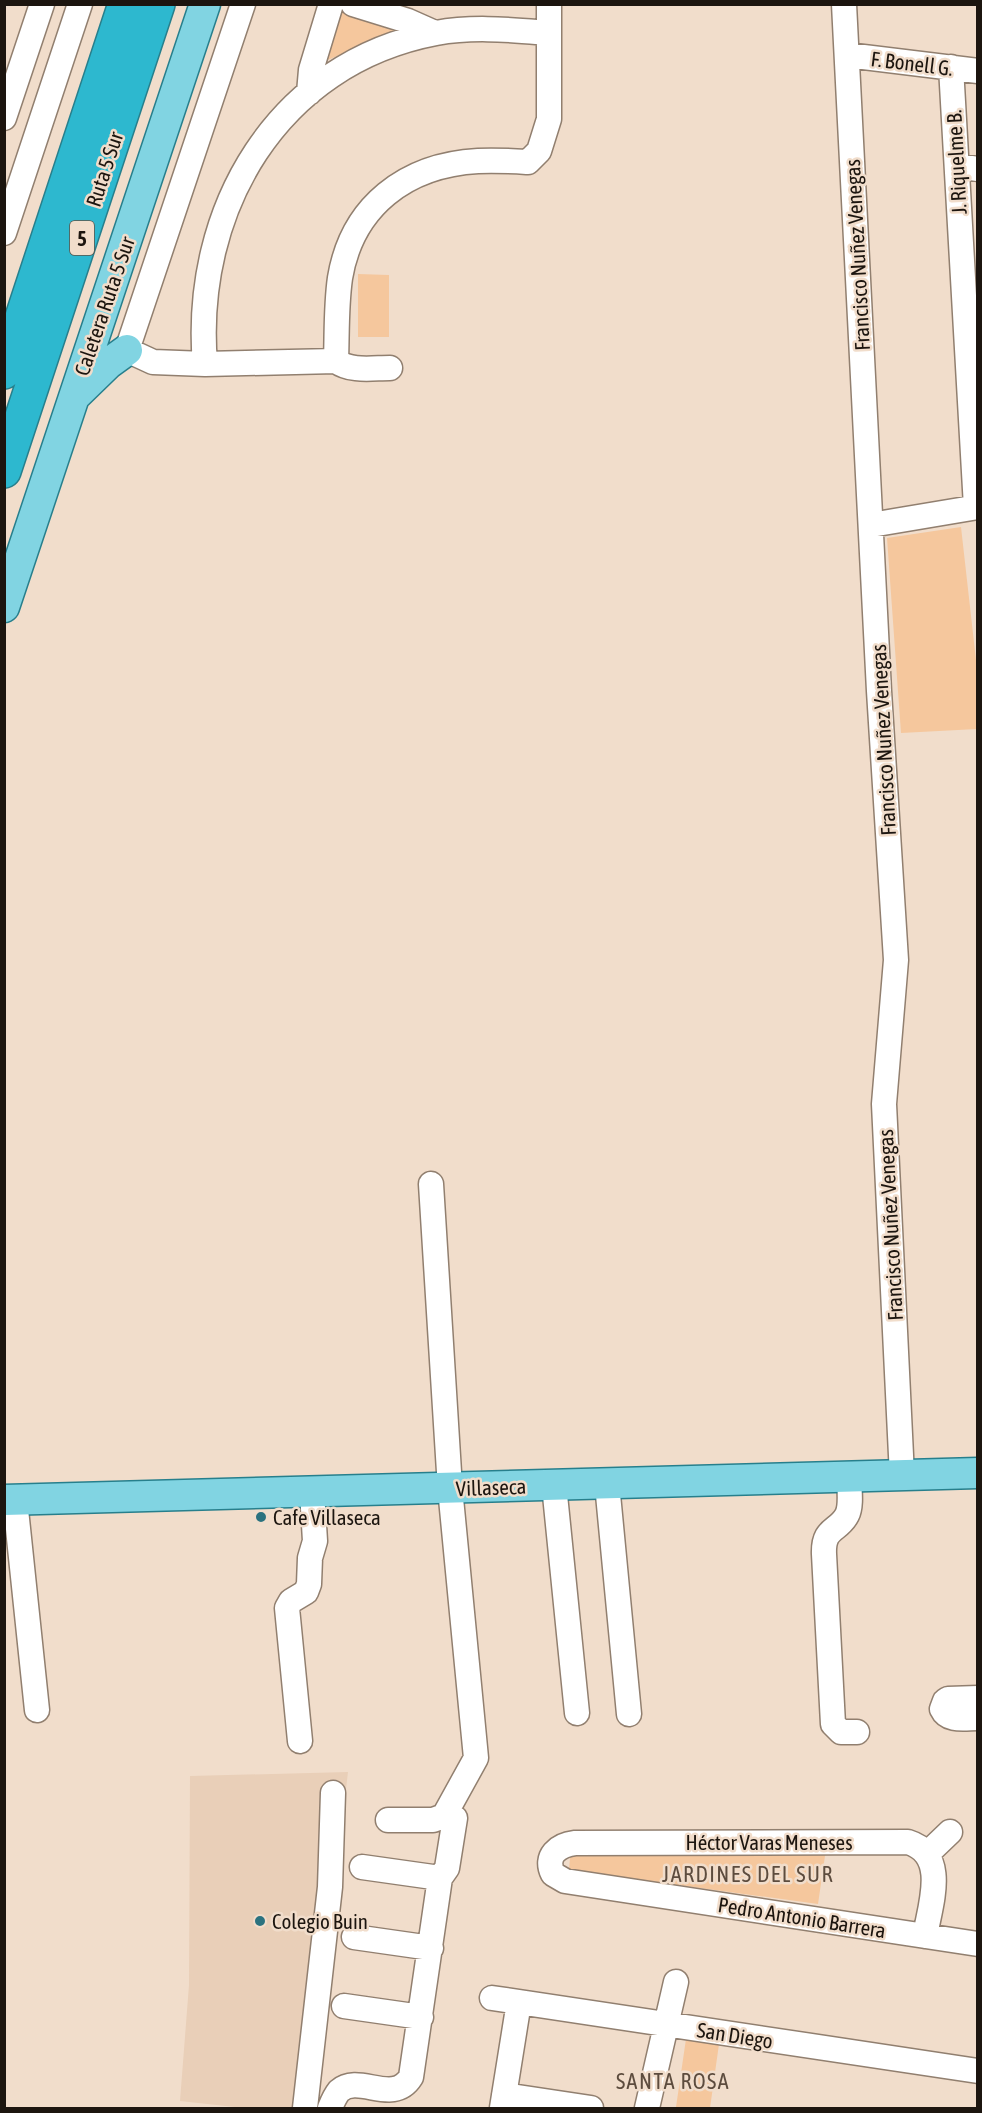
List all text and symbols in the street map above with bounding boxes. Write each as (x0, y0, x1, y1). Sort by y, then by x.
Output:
street label: F. Bonell G. (870, 46, 954, 80)
street label: J. Riquelme B. (941, 109, 971, 215)
street label: Ruta 5 Sur (81, 128, 128, 209)
street label: Francisco Nuñez Venegas (840, 159, 874, 351)
road number: 5 (70, 221, 94, 255)
street label: Caletera Ruta 5 Sur (69, 233, 139, 379)
street label: Francisco Nuñez Venegas (866, 644, 900, 836)
street label: Francisco Nuñez Venegas (873, 1129, 907, 1321)
street label: Villaseca (455, 1474, 527, 1500)
place label: Cafe Villaseca (273, 1505, 381, 1529)
marker: Cafe Villaseca (254, 1510, 268, 1524)
street label: Héctor Varas Meneses (685, 1830, 853, 1854)
district label: JARDINES DEL SUR (662, 1861, 834, 1887)
street label: Pedro Antonio Barrera (716, 1892, 888, 1942)
place label: Colegio Buin (272, 1909, 368, 1933)
marker: Colegio Buin (253, 1914, 267, 1928)
street label: San Diego (695, 2017, 775, 2053)
district label: SANTA ROSA (616, 2068, 730, 2094)

